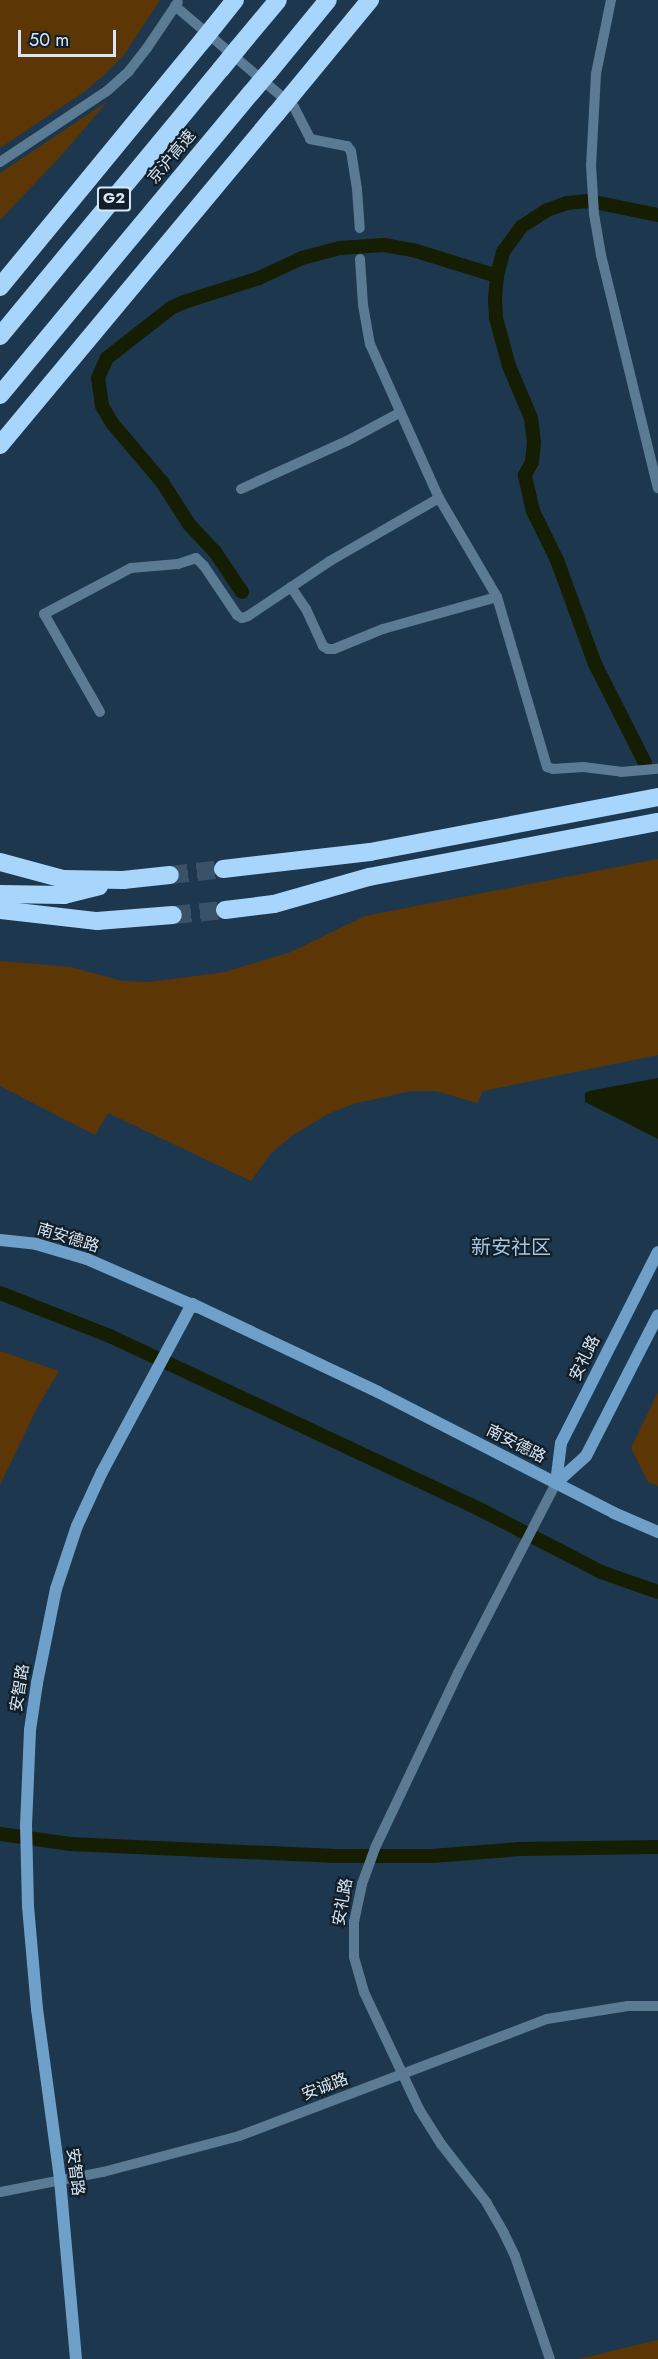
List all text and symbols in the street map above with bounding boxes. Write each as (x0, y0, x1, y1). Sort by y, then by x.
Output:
scale bar (21, 18, 118, 56)
text: 50 m (29, 27, 69, 53)
street label: 京沪高速 (144, 126, 200, 188)
road number: G2 (96, 187, 132, 211)
street label: 南安德路 (35, 1219, 101, 1257)
district label: 新安社区 (471, 1235, 551, 1259)
street label: 安礼路 (566, 1332, 604, 1384)
street label: 南安德路 (483, 1421, 549, 1467)
street label: 安智路 (7, 1663, 33, 1713)
street label: 安礼路 (329, 1877, 357, 1927)
street label: 安诚路 (299, 2069, 351, 2105)
street label: 安智路 (63, 2147, 87, 2197)

